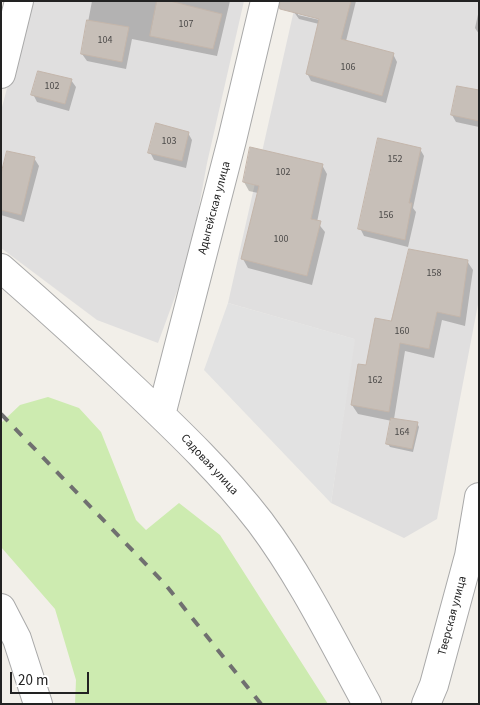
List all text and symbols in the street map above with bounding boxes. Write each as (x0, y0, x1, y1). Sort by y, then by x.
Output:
house number: 107 (179, 19, 193, 31)
house number: 104 (98, 35, 112, 47)
house number: 106 (341, 62, 355, 74)
house number: 102 (45, 81, 59, 93)
house number: 103 (162, 136, 176, 148)
house number: 152 (388, 154, 402, 166)
street label: Адыгейская улица (196, 160, 234, 256)
house number: 102 (276, 167, 290, 179)
house number: 156 (379, 210, 393, 222)
house number: 100 (274, 234, 288, 246)
house number: 158 (427, 268, 441, 280)
house number: 160 (395, 326, 409, 338)
house number: 162 (368, 375, 382, 387)
house number: 164 (395, 427, 409, 439)
street label: Садовая улица (177, 432, 241, 498)
street label: Тверская улица (435, 575, 471, 657)
scale bar (12, 662, 91, 694)
text: 20 m (18, 670, 48, 691)

